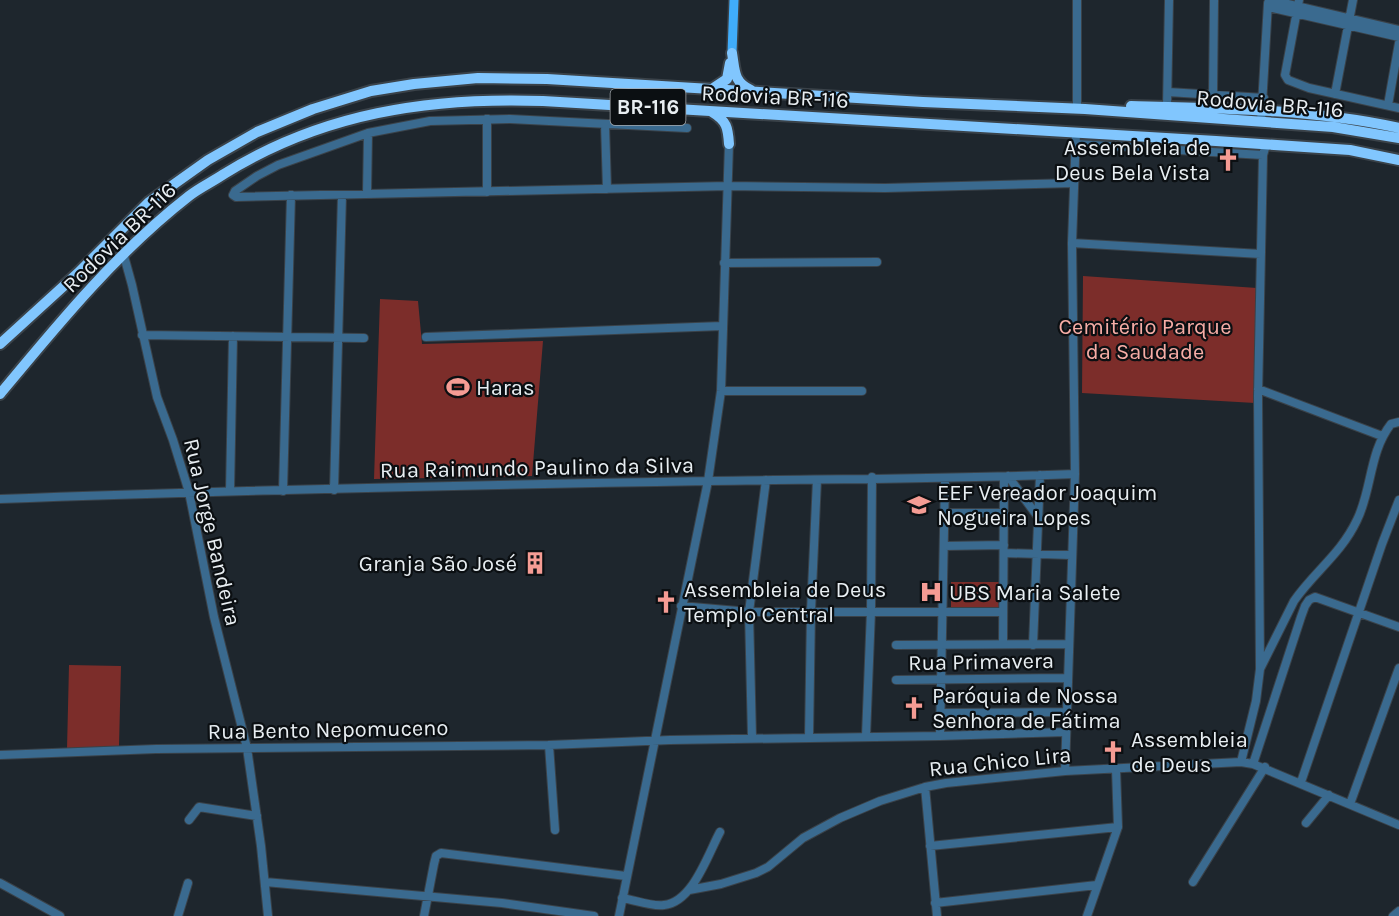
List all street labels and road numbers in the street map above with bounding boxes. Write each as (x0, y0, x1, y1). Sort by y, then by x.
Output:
street label: Rodovia BR-116 (701, 80, 849, 114)
street label: Rodovia BR-116 (1195, 85, 1344, 123)
road number: BR-116 (610, 89, 686, 125)
street label: Rodovia BR-116 (58, 177, 182, 298)
street label: Rua Jorge Bandeira (178, 436, 246, 628)
street label: Rua Raimundo Paulino da Silva (380, 452, 694, 484)
street label: Rua Primavera (908, 648, 1054, 676)
street label: Rua Bento Nepomuceno (207, 715, 449, 745)
street label: Rua Chico Lira (928, 742, 1073, 782)

